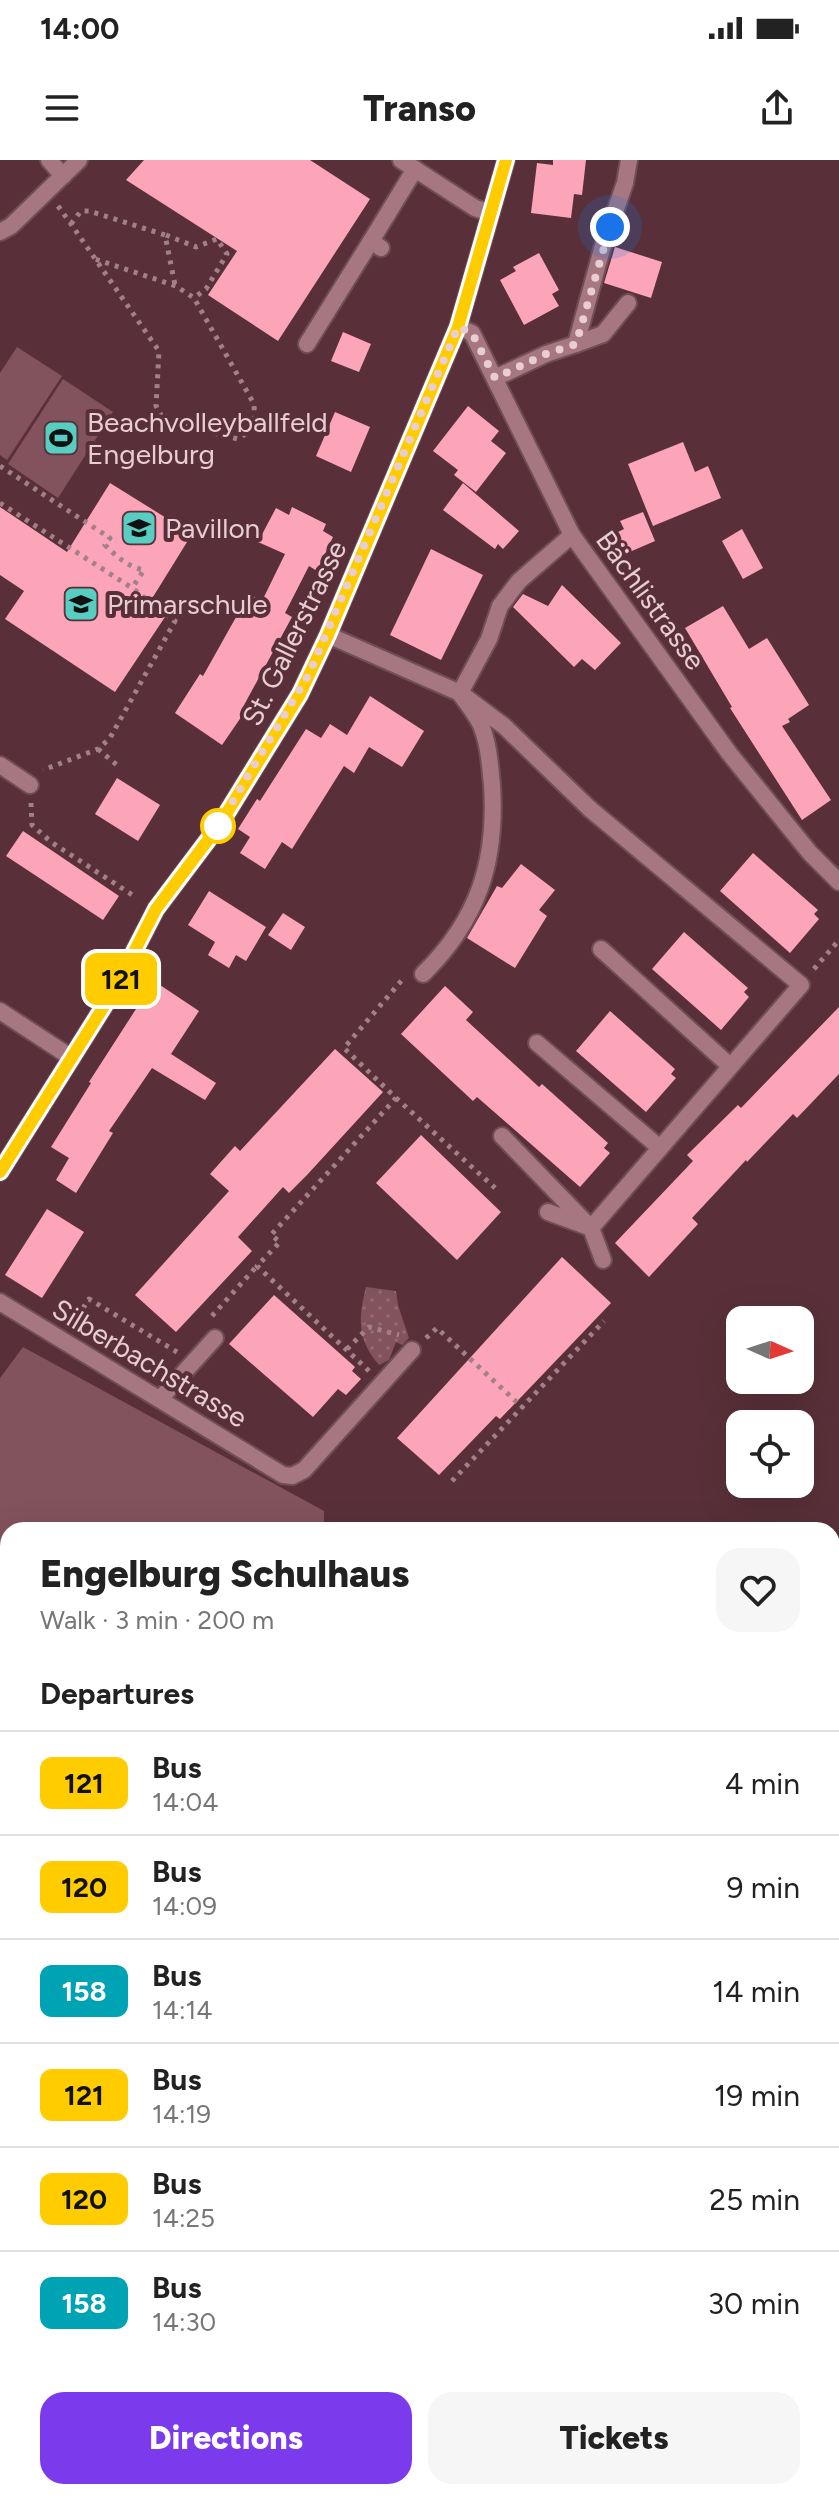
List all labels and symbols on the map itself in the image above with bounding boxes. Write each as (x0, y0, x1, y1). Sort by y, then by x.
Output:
your location (590, 207, 630, 247)
place label: Beachvolleyballfeld Engelburg (87, 405, 328, 471)
sports icon: Beachvolleyballfeld Engelburg (42, 419, 80, 457)
school or university icon: Pavillon (120, 509, 158, 547)
place label: Pavillon (165, 511, 260, 545)
street label: Bächlistrasse (589, 524, 713, 676)
street label: St. Gallerstrasse (234, 535, 354, 731)
school or university icon: Primarschule (62, 585, 100, 623)
place label: Primarschule (107, 587, 268, 621)
unlabelled marker (201, 809, 235, 843)
line badge: 121 (75, 953, 167, 1005)
street label: Silberbachstrasse (46, 1291, 254, 1435)
north arrow (726, 1306, 814, 1394)

